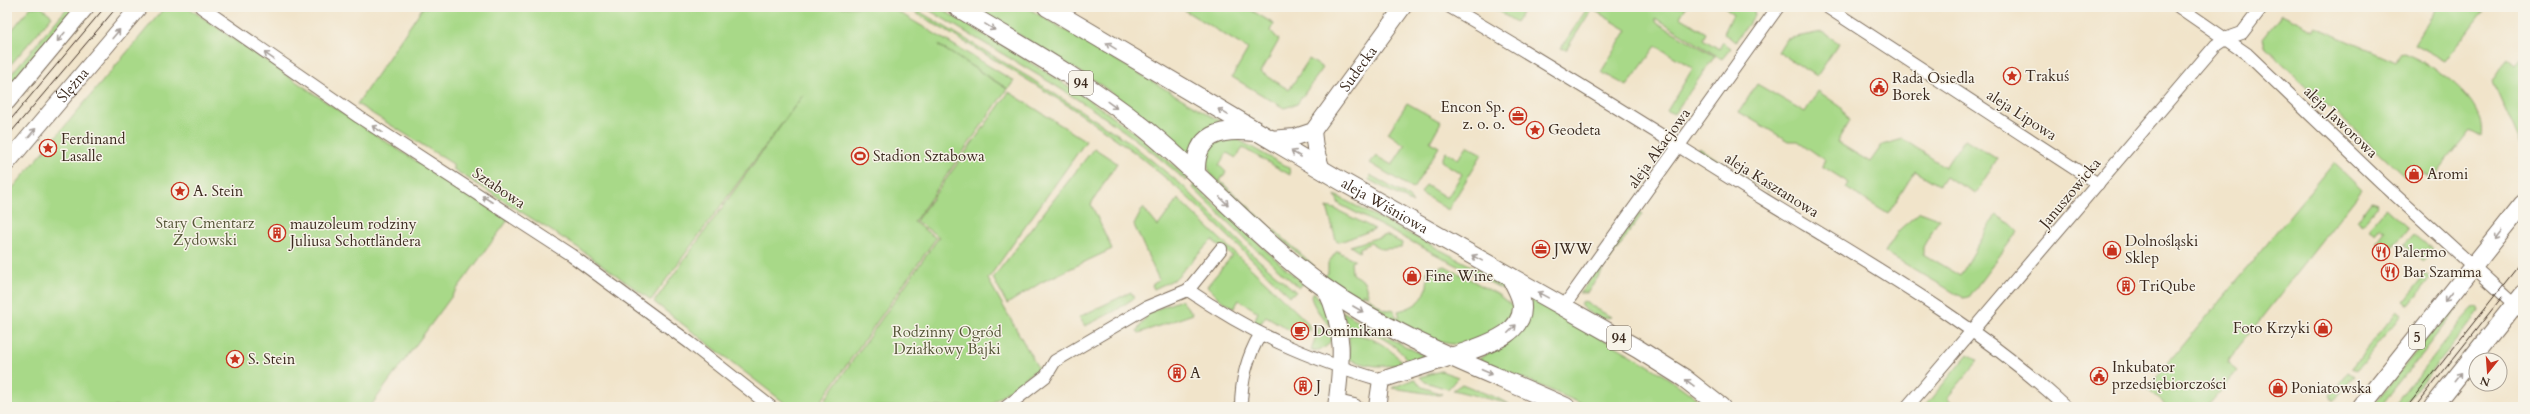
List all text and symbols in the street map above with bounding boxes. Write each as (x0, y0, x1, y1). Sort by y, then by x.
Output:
one-way arrow (984, 23, 995, 31)
one-way arrow (111, 28, 120, 39)
one-way arrow (57, 32, 66, 42)
one-way arrow (1105, 41, 1117, 49)
street label: Sudecka (1335, 41, 1382, 96)
one-way arrow (264, 52, 275, 60)
street label: Ślężna (52, 63, 94, 107)
place icon: Trakuś (2002, 66, 2022, 86)
place label: Trakuś (2025, 66, 2069, 86)
place label: Rada Osiedla Borek (1892, 68, 1975, 105)
road number: 94 (1069, 71, 1093, 95)
public building icon: Rada Osiedla Borek (1869, 77, 1889, 97)
street label: aleja Jaworowa (2300, 82, 2383, 163)
street label: aleja Lipowa (1983, 85, 2061, 145)
place label: Encon Sp. z. o. o. (1440, 97, 1505, 134)
one-way arrow (1106, 100, 1117, 109)
street label: aleja Akacjowa (1623, 103, 1695, 192)
office icon: Encon Sp. z. o. o. (1508, 106, 1528, 126)
one-way arrow (1217, 107, 1229, 115)
place icon: Geodeta (1525, 120, 1545, 140)
place label: Geodeta (1548, 120, 1601, 140)
one-way arrow (372, 125, 383, 133)
one-way arrow (28, 128, 37, 139)
place label: Ferdinand Lasalle (61, 129, 126, 166)
place icon: Ferdinand Lasalle (38, 138, 58, 158)
sports icon: Stadion Sztabowa (850, 146, 870, 166)
place label: Stadion Sztabowa (873, 146, 985, 166)
street label: aleja Kasztanowa (1721, 148, 1823, 222)
one-way arrow (1290, 150, 1302, 158)
street label: Januszowicka (2033, 153, 2106, 234)
street label: Sztabowa (468, 163, 530, 213)
shop icon: Aromi (2404, 164, 2424, 184)
place label: Aromi (2427, 164, 2468, 184)
street label: aleja Wiśniowa (1338, 173, 1433, 239)
place icon: A. Stein (170, 181, 190, 201)
place label: A. Stein (193, 181, 244, 201)
one-way arrow (481, 195, 492, 203)
one-way arrow (1219, 196, 1229, 206)
park label: Stary Cmentarz Żydowski (155, 213, 255, 250)
place label: mauzoleum rodziny Juliusa Schottländera (288, 214, 421, 251)
building icon: mauzoleum rodziny Juliusa Schottländera (267, 223, 287, 243)
one-way arrow (2495, 230, 2503, 241)
place label: Dolnośląski Sklep (2125, 231, 2198, 268)
office icon: JWW (1531, 239, 1551, 259)
place label: JWW (1552, 239, 1593, 259)
shop icon: Dolnośląski Sklep (2102, 240, 2122, 260)
restaurant icon: Palermo (2371, 242, 2391, 262)
place label: Palermo (2394, 242, 2446, 262)
one-way arrow (1471, 253, 1483, 261)
restaurant icon: Bar Szamma (2380, 262, 2400, 282)
place label: Bar Szamma (2403, 262, 2482, 282)
shop icon: Fine Wine (1402, 266, 1422, 286)
place label: Fine Wine (1425, 266, 1493, 286)
building icon: TriQube (2116, 276, 2136, 296)
place label: TriQube (2139, 276, 2196, 296)
one-way arrow (1537, 290, 1549, 298)
one-way arrow (2444, 291, 2453, 302)
one-way arrow (1351, 306, 1363, 314)
place label: Foto Krzyki (2233, 318, 2310, 338)
shop icon: Foto Krzyki (2313, 318, 2333, 338)
cafe icon: Dominikana (1290, 321, 1310, 341)
place label: Dominikana (1313, 321, 1393, 341)
park label: Rodzinny Ogród Działkowy Bajki (892, 322, 1002, 359)
one-way arrow (1508, 324, 1517, 334)
road number: 5 (2409, 325, 2425, 349)
road number: 94 (1607, 326, 1631, 350)
place icon: S. Stein (225, 349, 245, 369)
place label: S. Stein (248, 349, 296, 369)
north arrow (2468, 352, 2508, 392)
place label: Inkubator przedsiębiorczości (2112, 357, 2227, 394)
building icon: A (1167, 363, 1187, 383)
place label: A (1190, 363, 1201, 383)
public building icon: Inkubator przedsiębiorczości (2089, 366, 2109, 386)
one-way arrow (1481, 369, 1493, 376)
one-way arrow (2453, 371, 2462, 382)
text: N (2478, 372, 2492, 390)
building icon: J (1293, 376, 1313, 396)
place label: J (1314, 376, 1321, 396)
shop icon: Poniatowska (2268, 378, 2288, 398)
place label: Poniatowska (2291, 378, 2372, 398)
one-way arrow (1685, 379, 1696, 387)

